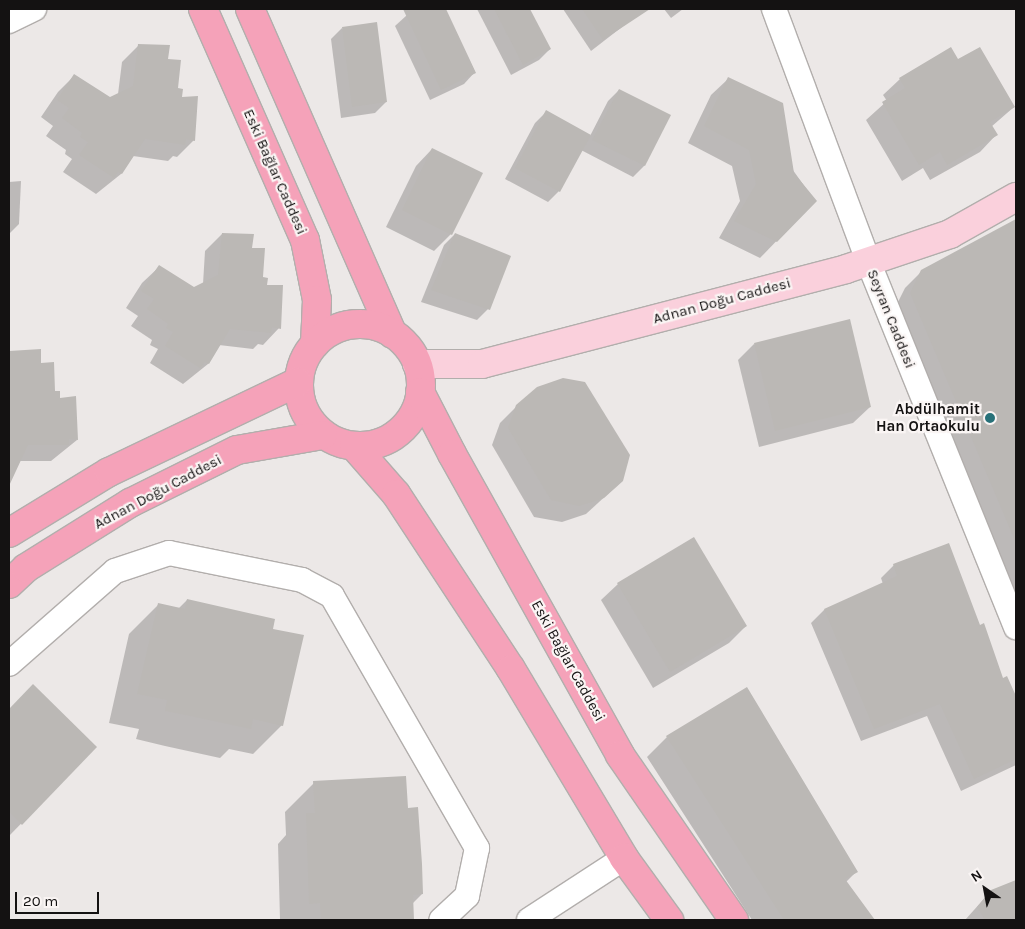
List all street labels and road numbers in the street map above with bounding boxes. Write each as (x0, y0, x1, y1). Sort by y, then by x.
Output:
street label: Eski Bağlar Caddesi (239, 106, 311, 238)
street label: Seyran Caddesi (863, 267, 919, 371)
street label: Adnan Doğu Caddesi (651, 274, 793, 328)
street label: Adnan Doğu Caddesi (91, 451, 225, 533)
street label: Eski Bağlar Caddesi (527, 597, 609, 725)

